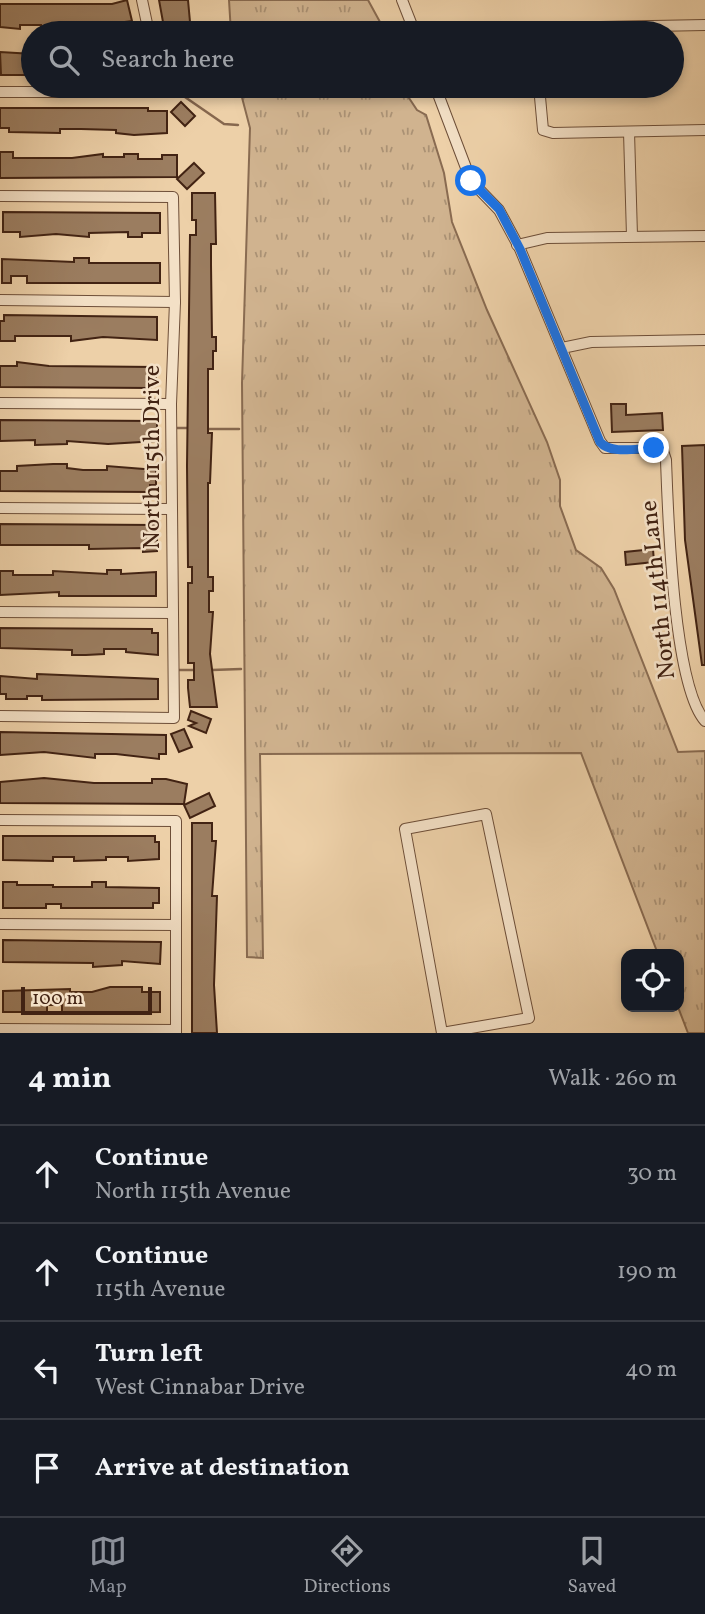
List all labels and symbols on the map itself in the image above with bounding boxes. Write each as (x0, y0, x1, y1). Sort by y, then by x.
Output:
route start (455, 165, 486, 196)
street label: North 115th Drive (136, 365, 170, 549)
route end (638, 432, 669, 463)
street label: North 114th Lane (633, 499, 685, 681)
scale bar (21, 984, 152, 1016)

